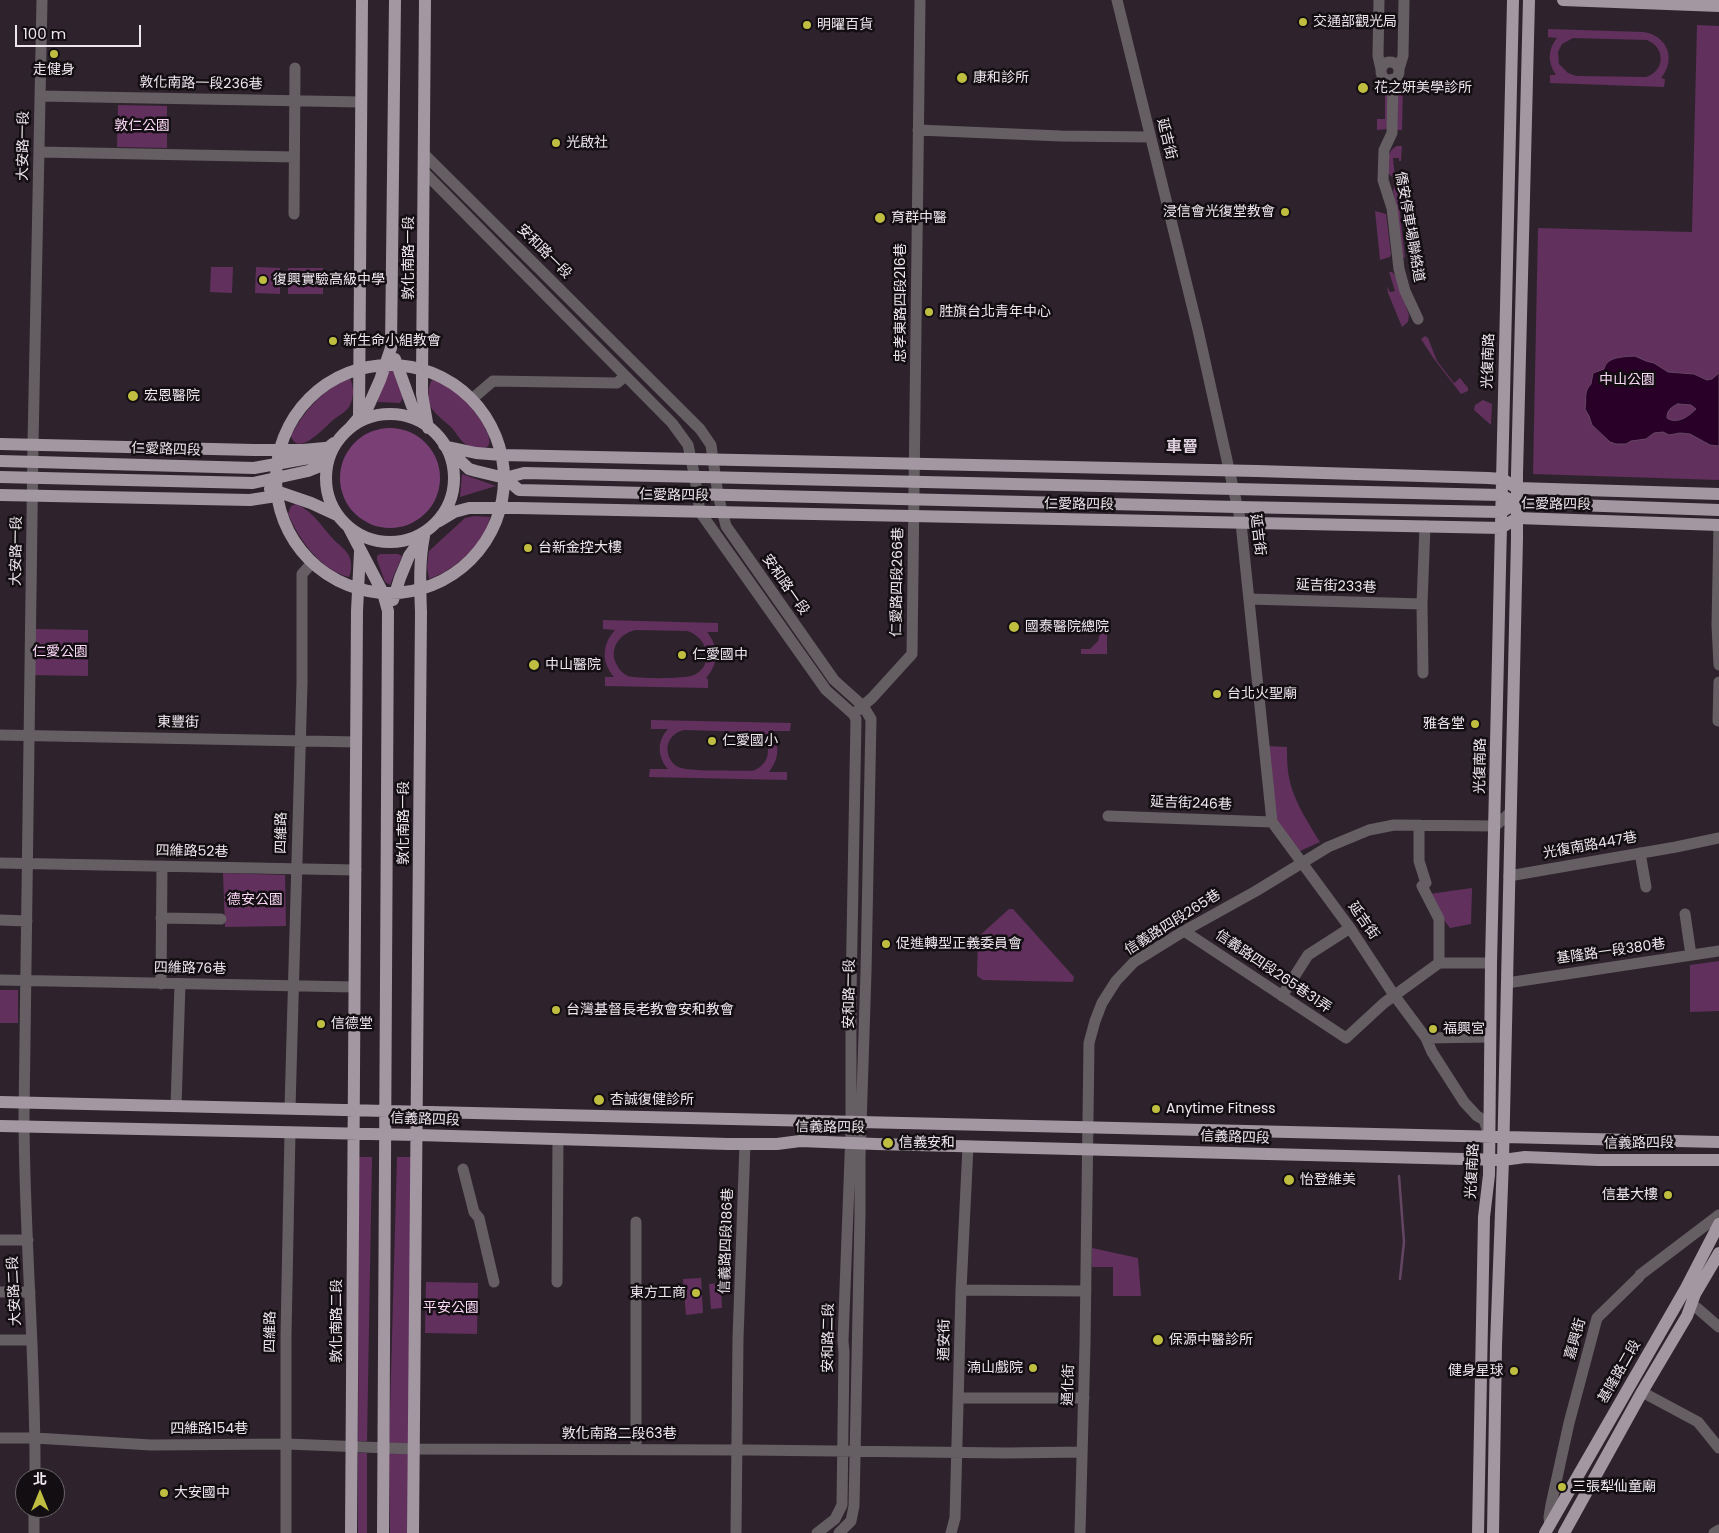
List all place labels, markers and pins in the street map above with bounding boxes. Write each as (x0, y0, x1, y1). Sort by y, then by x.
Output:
place label: 交通部觀光局 (1313, 14, 1397, 30)
marker: 交通部觀光局 (1297, 16, 1309, 28)
place label: 明曜百貨 (817, 17, 873, 33)
marker: 明曜百貨 (801, 19, 813, 31)
marker: 走健身 (48, 48, 60, 60)
place label: 走健身 (33, 62, 75, 78)
place label: 康和診所 (973, 70, 1029, 86)
marker: 康和診所 (955, 71, 969, 85)
place label: 花之妍美學診所 (1374, 80, 1472, 96)
marker: 花之妍美學診所 (1356, 81, 1370, 95)
place label: 光啟社 (566, 135, 608, 151)
marker: 光啟社 (550, 137, 562, 149)
place label: 浸信會光復堂教會 (1163, 204, 1275, 220)
marker: 浸信會光復堂教會 (1279, 206, 1291, 218)
place label: 育群中醫 (891, 210, 947, 226)
marker: 育群中醫 (873, 211, 887, 225)
place label: 復興實驗高級中學 (273, 272, 385, 288)
marker: 復興實驗高級中學 (257, 274, 269, 286)
place label: 胜旗台北青年中心 (939, 304, 1051, 320)
marker: 胜旗台北青年中心 (923, 306, 935, 318)
place label: 新生命小組教會 (343, 333, 441, 349)
marker: 新生命小組教會 (327, 335, 339, 347)
place label: 宏恩醫院 (144, 388, 200, 404)
marker: 宏恩醫院 (126, 389, 140, 403)
place label: 台新金控大樓 (538, 540, 622, 556)
marker: 台新金控大樓 (522, 542, 534, 554)
place label: 國泰醫院總院 (1025, 619, 1109, 635)
marker: 國泰醫院總院 (1007, 620, 1021, 634)
place label: 仁愛國中 (692, 647, 748, 663)
marker: 仁愛國中 (676, 649, 688, 661)
place label: 中山醫院 (545, 657, 601, 673)
marker: 中山醫院 (527, 658, 541, 672)
place label: 台北火聖廟 (1227, 686, 1297, 702)
marker: 台北火聖廟 (1211, 688, 1223, 700)
place label: 雅各堂 (1423, 716, 1465, 732)
marker: 雅各堂 (1469, 718, 1481, 730)
place label: 仁愛國小 (722, 733, 778, 749)
marker: 仁愛國小 (706, 735, 718, 747)
place label: 促進轉型正義委員會 (896, 936, 1022, 952)
marker: 促進轉型正義委員會 (880, 938, 892, 950)
place label: 台灣基督長老教會安和教會 (566, 1002, 734, 1018)
marker: 台灣基督長老教會安和教會 (550, 1004, 562, 1016)
place label: 信德堂 (331, 1016, 373, 1032)
marker: 信德堂 (315, 1018, 327, 1030)
place label: 福興宮 (1443, 1021, 1485, 1037)
marker: 福興宮 (1427, 1023, 1439, 1035)
place label: 杏誠復健診所 (610, 1092, 694, 1108)
marker: 杏誠復健診所 (592, 1093, 606, 1107)
place label: Anytime Fitness (1166, 1101, 1276, 1117)
marker: Anytime Fitness (1150, 1103, 1162, 1115)
place label: 信義安和 (899, 1135, 955, 1151)
marker: 信義安和 (881, 1136, 895, 1150)
place label: 怡登維美 (1300, 1172, 1356, 1188)
marker: 怡登維美 (1282, 1173, 1296, 1187)
place label: 信基大樓 (1602, 1187, 1658, 1203)
marker: 信基大樓 (1662, 1189, 1674, 1201)
place label: 東方工商 (630, 1285, 686, 1301)
marker: 東方工商 (690, 1287, 702, 1299)
place label: 保源中醫診所 (1169, 1332, 1253, 1348)
marker: 保源中醫診所 (1151, 1333, 1165, 1347)
place label: 湳山戲院 (967, 1360, 1023, 1376)
marker: 湳山戲院 (1027, 1362, 1039, 1374)
place label: 健身星球 (1448, 1363, 1504, 1379)
marker: 健身星球 (1508, 1365, 1520, 1377)
place label: 三張犁仙童廟 (1572, 1479, 1656, 1495)
marker: 三張犁仙童廟 (1556, 1481, 1568, 1493)
place label: 大安國中 (174, 1485, 230, 1501)
marker: 大安國中 (158, 1487, 170, 1499)

